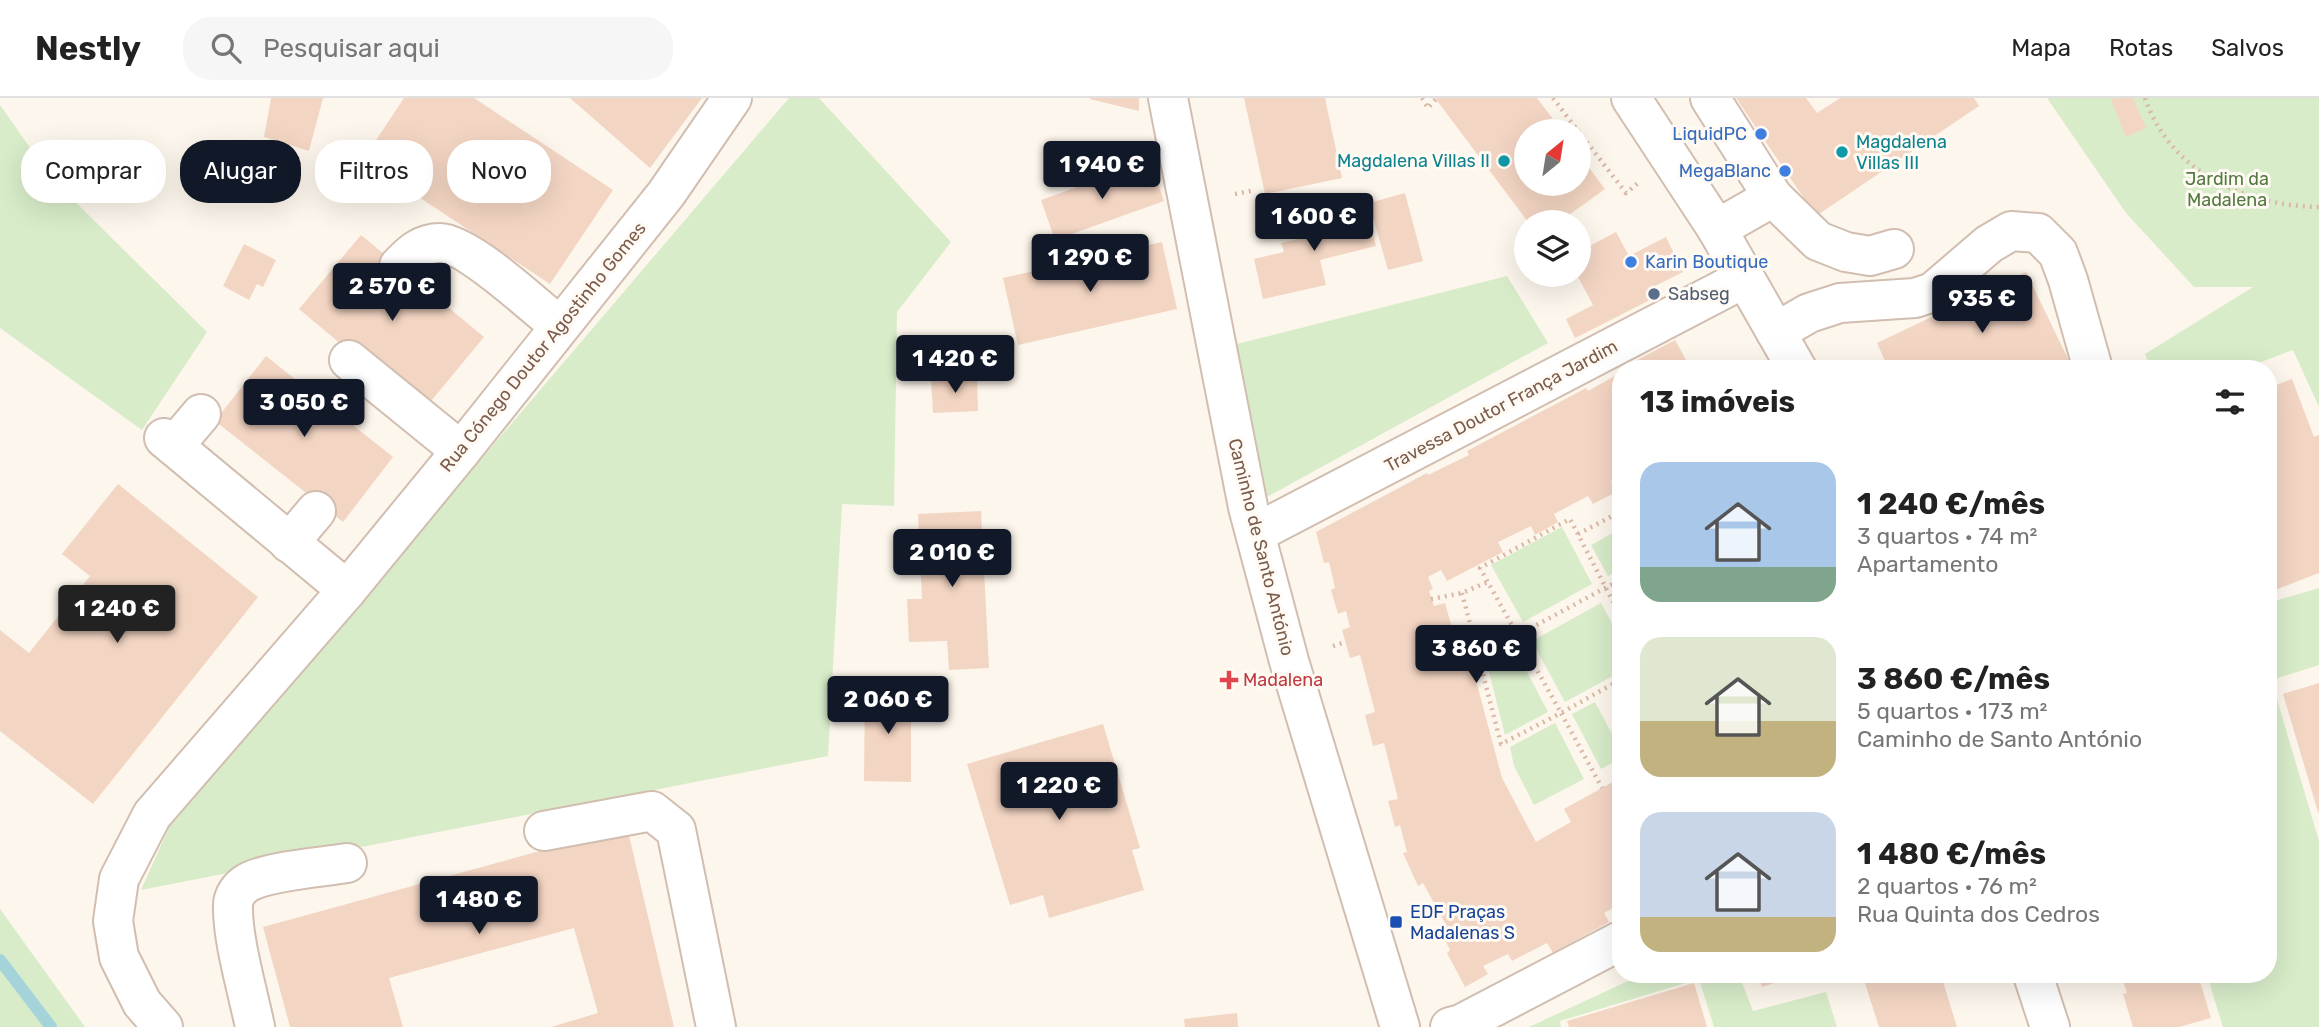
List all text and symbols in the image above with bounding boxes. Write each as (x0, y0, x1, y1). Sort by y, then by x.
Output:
search box (183, 17, 673, 80)
text: Nestly (35, 29, 141, 68)
icon: search (207, 29, 245, 67)
text: Pesquisar aqui (263, 33, 440, 64)
text: Mapa (2011, 34, 2071, 62)
text: Rotas (2109, 34, 2173, 62)
text: Salvos (2211, 34, 2284, 62)
north arrow (1514, 119, 1591, 196)
map controls (1514, 119, 1591, 287)
place label: LiquidPC (1672, 123, 1747, 145)
marker: LiquidPC (1753, 126, 1769, 142)
place label: Magdalena Villas III (1856, 131, 1947, 174)
chip: Comprar (21, 140, 166, 203)
chip: Alugar (180, 140, 301, 203)
chip: Filtros (315, 140, 433, 203)
chip: Novo (447, 140, 551, 203)
pin: 1 940 € (1037, 141, 1167, 201)
marker: Magdalena Villas III (1834, 144, 1850, 160)
text: 1 940 € (1059, 150, 1145, 178)
place label: Magdalena Villas II (1337, 150, 1490, 172)
marker: Magdalena Villas II (1496, 153, 1512, 169)
place label: MegaBlanc (1679, 160, 1771, 182)
marker: MegaBlanc (1777, 163, 1793, 179)
park label: Jardim da Madalena (2185, 168, 2269, 211)
pin: 1 600 € (1249, 194, 1379, 253)
text: 1 600 € (1271, 202, 1357, 230)
button: layers (1514, 210, 1591, 287)
street label: Rua Cónego Doutor Agostinho Gomes (435, 218, 651, 476)
pin: 1 290 € (1025, 234, 1155, 294)
text: 1 290 € (1048, 243, 1132, 271)
place label: Karin Boutique (1645, 251, 1768, 273)
marker: Karin Boutique (1623, 254, 1639, 270)
pin: 2 570 € (327, 264, 457, 323)
text: 2 570 € (349, 272, 435, 300)
pin: 935 € (1933, 275, 2031, 335)
place label: Sabseg (1668, 283, 1730, 305)
text: 935 € (1948, 284, 2016, 312)
marker: Sabseg (1646, 286, 1662, 302)
street label: Travessa Doutor França Jardim (1381, 335, 1621, 477)
pin: 1 420 € (890, 336, 1020, 395)
text: 1 420 € (912, 344, 998, 372)
pin: 3 050 € (239, 380, 369, 439)
icon: filters (2211, 383, 2249, 421)
text: 13 imóveis (1640, 384, 1795, 420)
text: 3 050 € (259, 388, 349, 416)
street label: Caminho de Santo António (1223, 436, 1299, 658)
text: 1 240 €/mês (1857, 486, 2045, 522)
icon: home (1696, 490, 1780, 574)
text: 3 quartos · 74 m² (1857, 522, 2037, 550)
pin: 2 010 € (887, 530, 1017, 589)
text: 2 010 € (909, 538, 995, 566)
text: Apartamento (1857, 550, 1999, 578)
pin: 1 240 € (52, 586, 182, 645)
text: 1 240 € (74, 594, 160, 622)
pin: 3 860 € (1411, 626, 1541, 685)
text: 3 860 € (1431, 634, 1521, 662)
text: 3 860 €/mês (1857, 661, 2050, 697)
icon: home (1696, 665, 1780, 749)
place label: Madalena (1243, 669, 1323, 691)
marker: Madalena (1221, 672, 1237, 688)
pin: 2 060 € (823, 676, 953, 736)
text: 2 060 € (843, 685, 933, 713)
text: 5 quartos · 173 m² (1857, 697, 2047, 725)
text: Caminho de Santo António (1857, 725, 2142, 753)
pin: 1 220 € (994, 762, 1124, 822)
text: 1 220 € (1017, 771, 1101, 799)
text: 1 480 €/mês (1857, 836, 2046, 872)
icon: home (1696, 840, 1780, 924)
text: 2 quartos · 76 m² (1857, 872, 2037, 900)
pin: 1 480 € (414, 876, 544, 936)
text: 1 480 € (436, 885, 522, 913)
text: Rua Quinta dos Cedros (1857, 900, 2100, 928)
place label: EDF Praças Madalenas S (1410, 901, 1515, 944)
marker: EDF Praças Madalenas S (1388, 914, 1404, 930)

